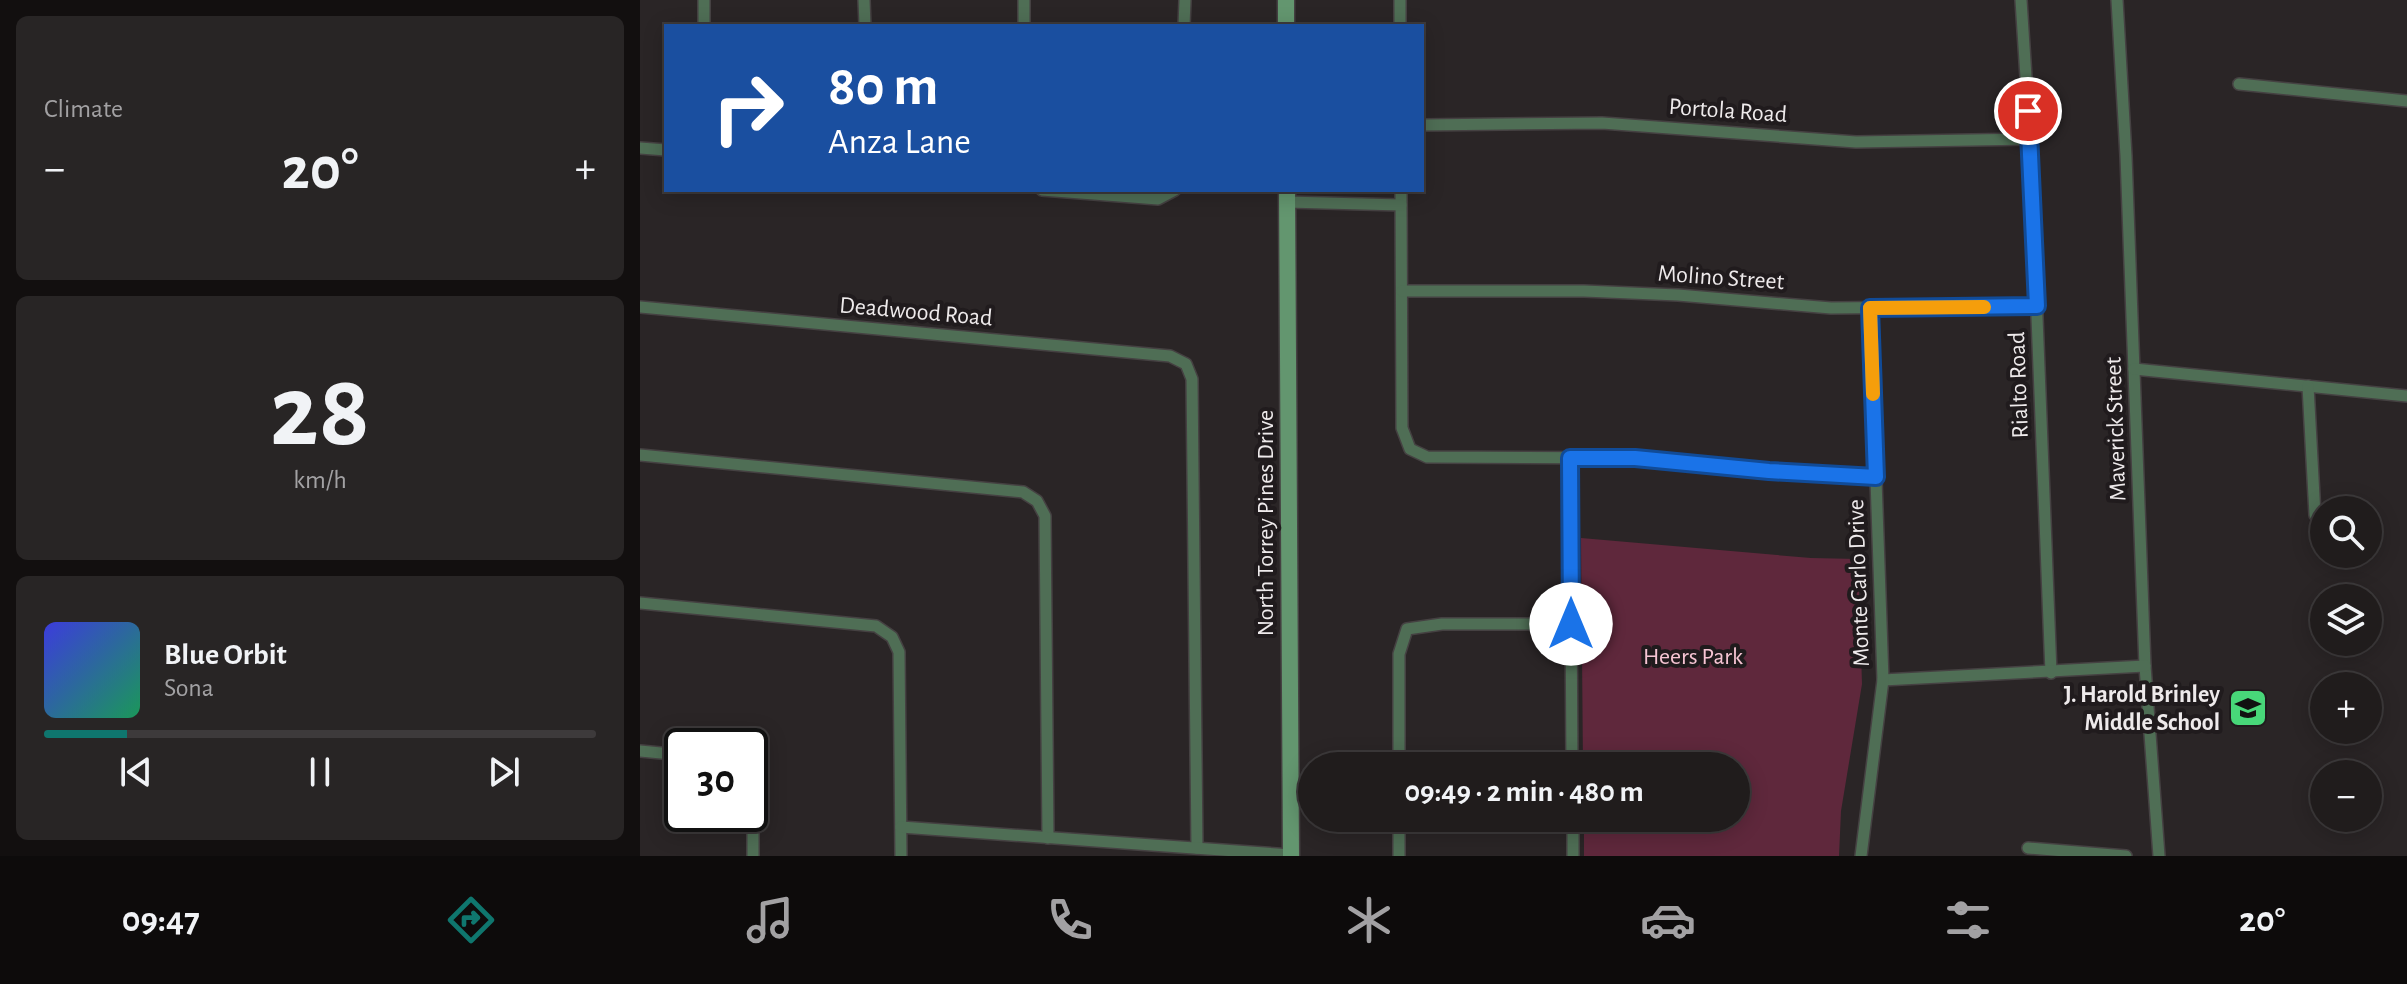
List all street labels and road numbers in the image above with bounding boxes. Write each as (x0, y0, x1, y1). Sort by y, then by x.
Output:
street label: Portola Road (1668, 95, 1788, 127)
street label: Molino Street (1657, 262, 1785, 294)
street label: Deadwood Road (838, 293, 993, 331)
street label: Rialto Road (2005, 331, 2033, 439)
street label: Maverick Street (2101, 356, 2131, 502)
street label: North Torrey Pines Drive (1254, 410, 1278, 636)
street label: Monte Carlo Drive (1844, 499, 1874, 667)

